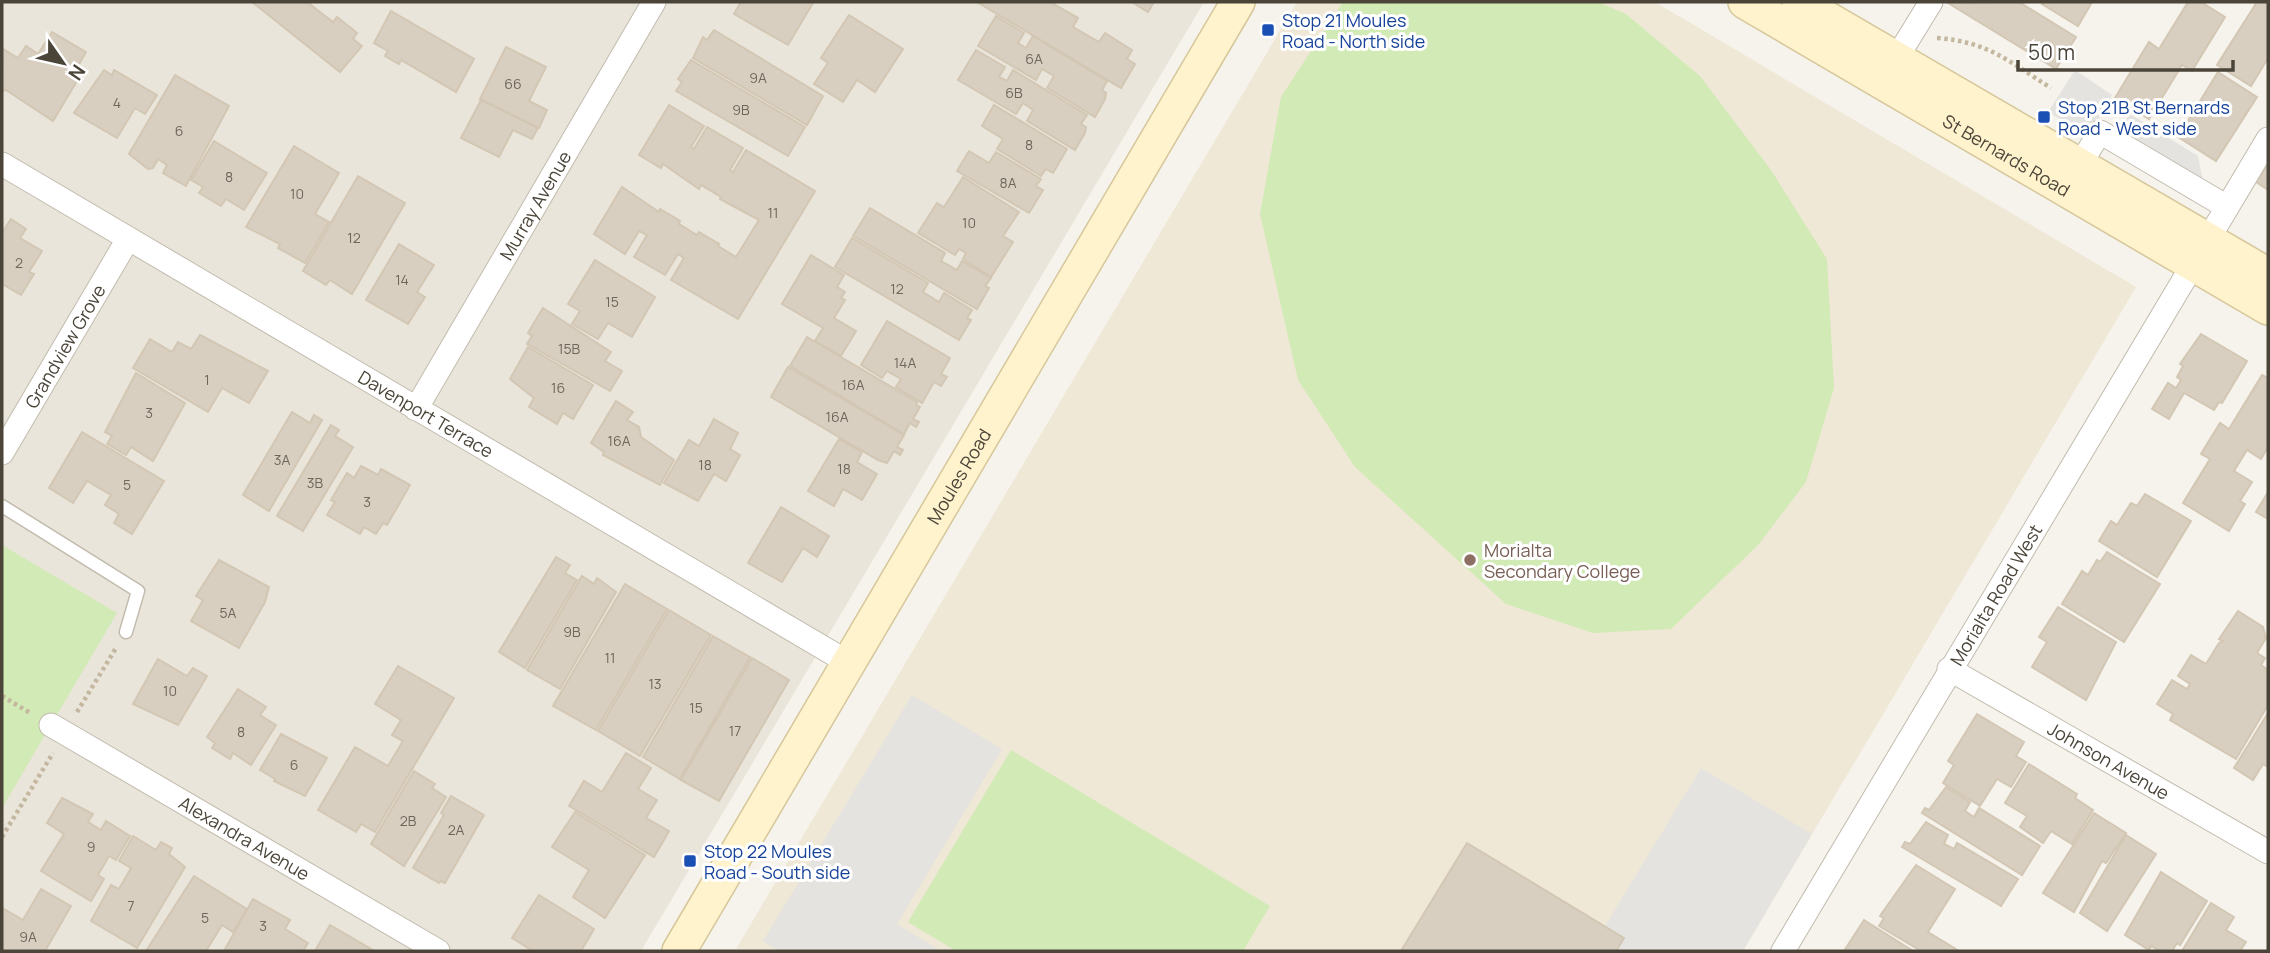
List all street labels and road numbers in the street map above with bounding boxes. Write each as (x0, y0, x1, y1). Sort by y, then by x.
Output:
street label: St Bernards Road (1939, 108, 2074, 202)
street label: Murray Avenue (494, 146, 576, 264)
street label: Grandview Grove (19, 280, 111, 412)
street label: Davenport Terrace (354, 365, 498, 463)
street label: Moules Road (921, 424, 996, 528)
street label: Morialta Road West (1944, 520, 2047, 670)
street label: Johnson Avenue (2043, 716, 2174, 805)
street label: Alexandra Avenue (175, 790, 314, 886)

